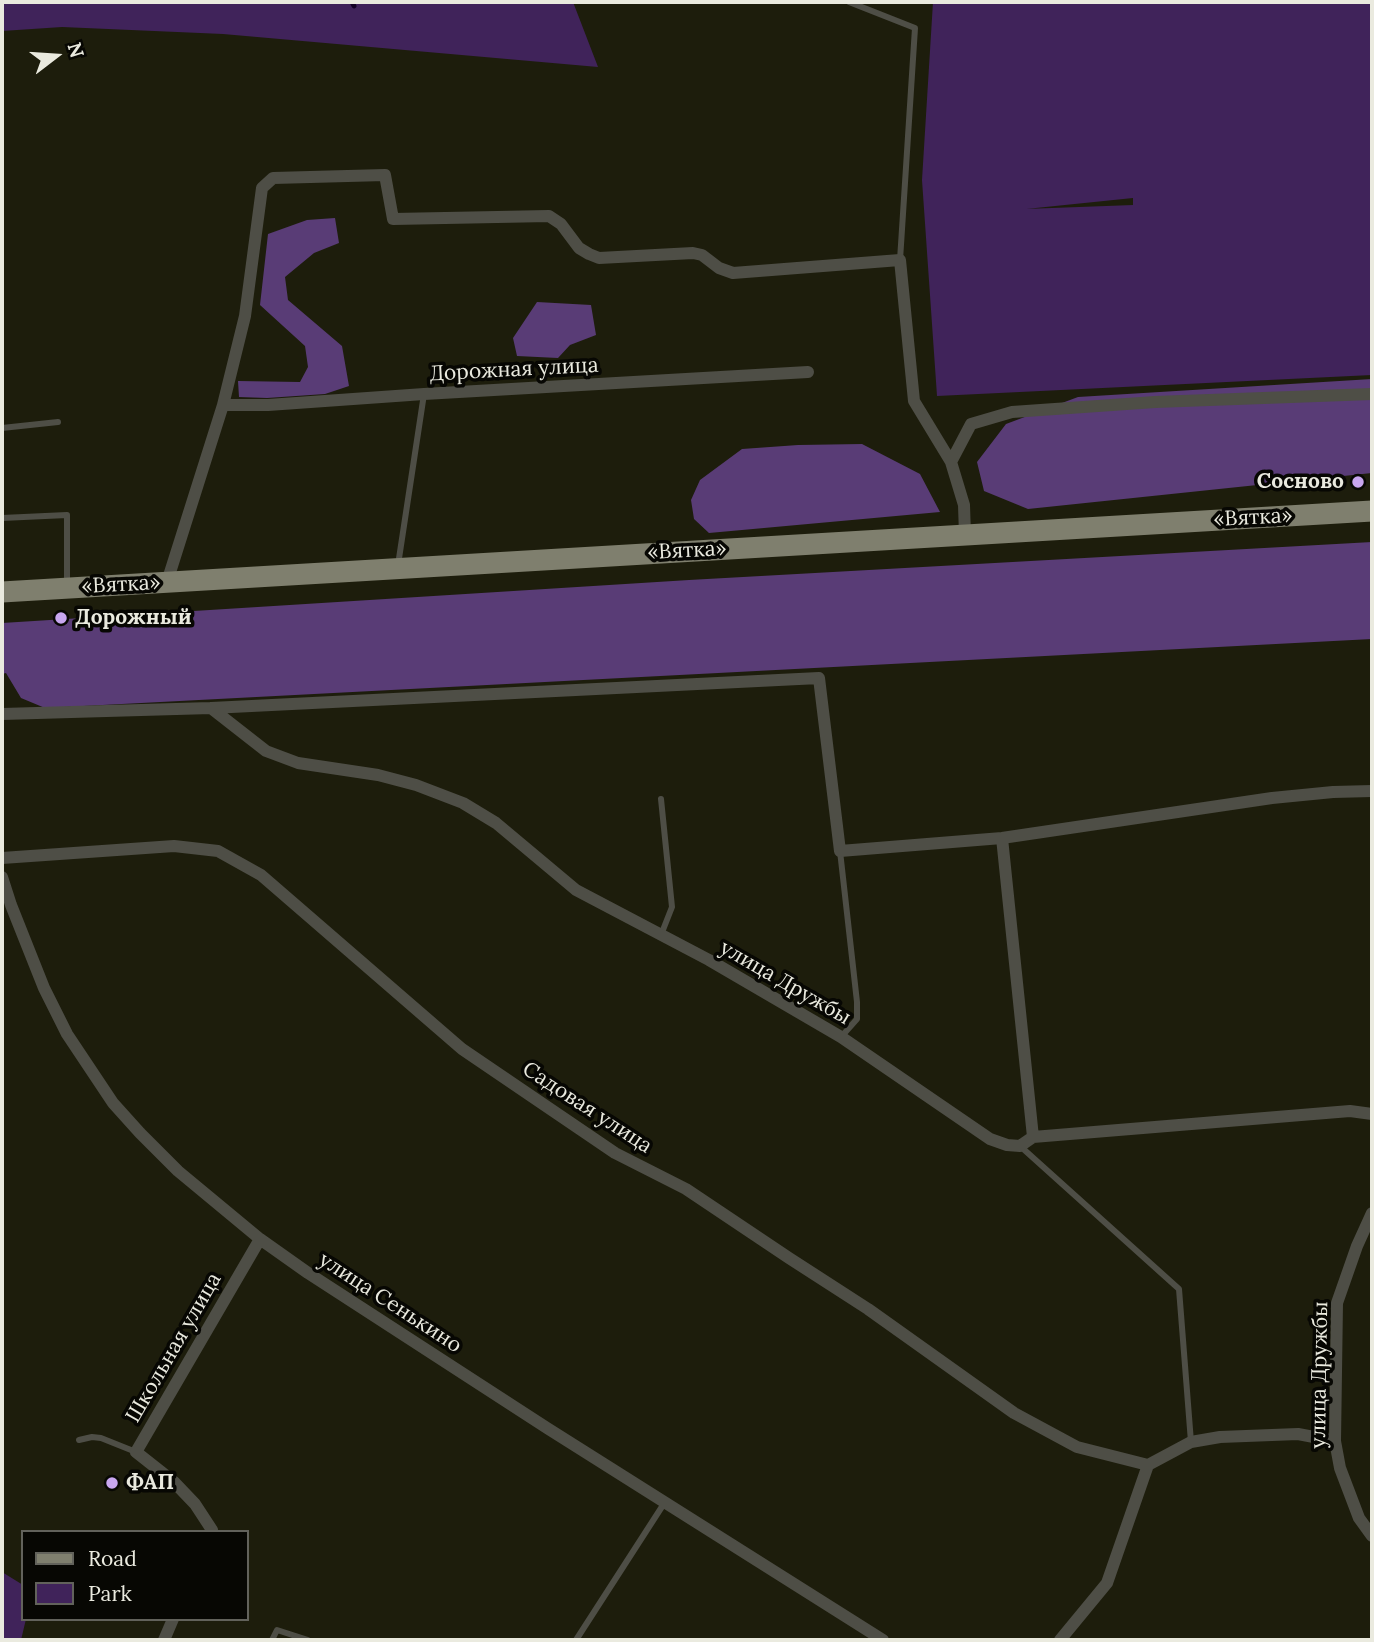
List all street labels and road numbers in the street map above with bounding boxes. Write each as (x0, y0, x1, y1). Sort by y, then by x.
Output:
street label: Дорожная улица (429, 353, 599, 387)
street label: «Вятка» (1213, 503, 1293, 533)
street label: «Вятка» (647, 536, 727, 566)
street label: «Вятка» (81, 570, 161, 600)
street label: улица Дружбы (715, 935, 855, 1031)
street label: Садовая улица (518, 1057, 656, 1159)
street label: улица Сенькино (314, 1247, 466, 1359)
street label: Школьная улица (121, 1269, 227, 1427)
street label: улица Дружбы (1306, 1301, 1334, 1449)

